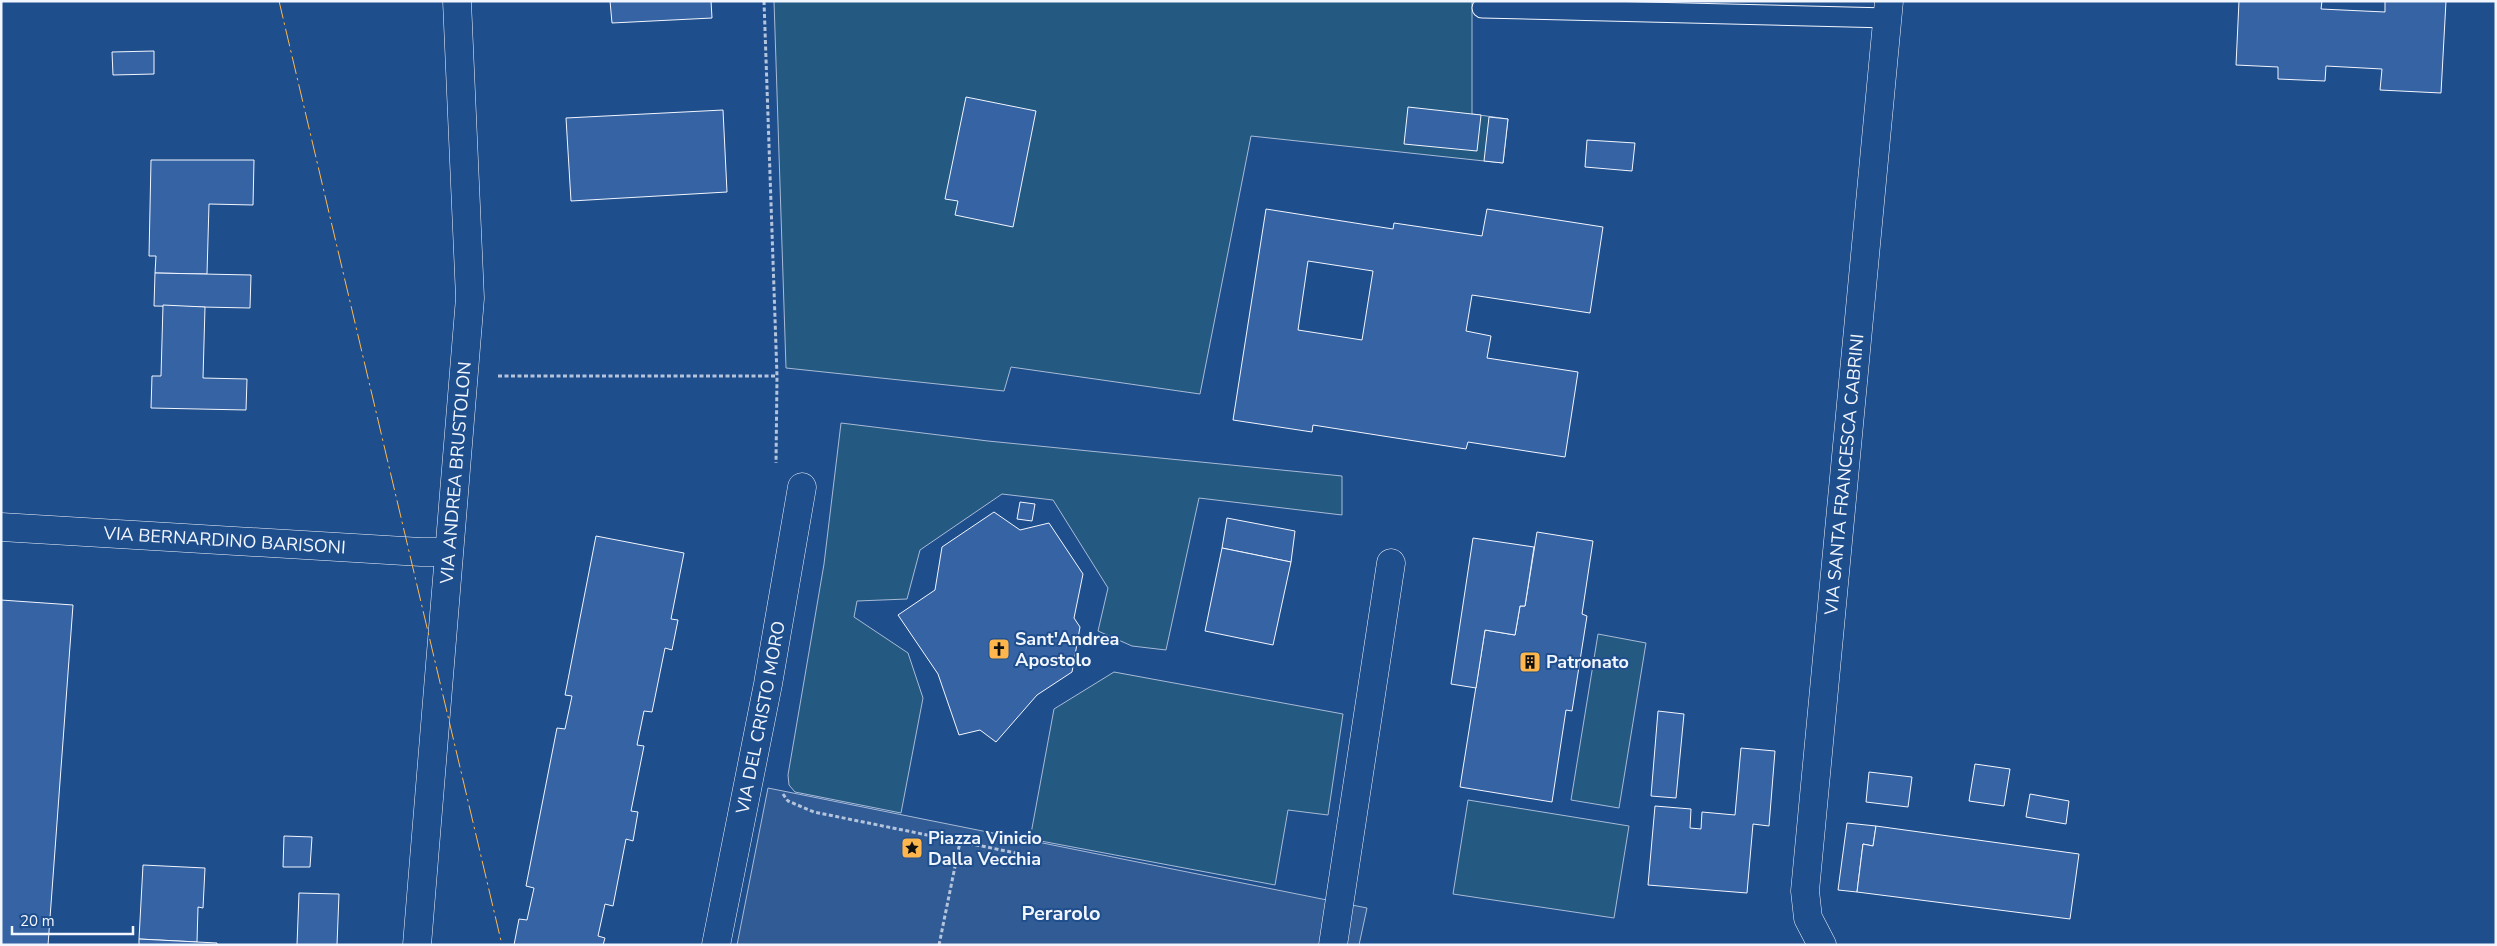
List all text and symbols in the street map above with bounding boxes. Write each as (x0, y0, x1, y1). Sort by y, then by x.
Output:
street label: VIA SANTA FRANCESCA CABRINI (1819, 333, 1870, 617)
street label: VIA ANDREA BRUSTOLON (435, 361, 477, 586)
street label: VIA BERNARDINO BARISONI (102, 521, 346, 559)
street label: VIA DEL CRISTO MORO (730, 619, 791, 817)
place label: Sant'Andrea Apostolo (1015, 627, 1119, 672)
church icon: Sant'Andrea Apostolo (987, 637, 1011, 661)
building icon: Patronato (1518, 650, 1542, 674)
place label: Patronato (1546, 650, 1629, 674)
place label: Piazza Vinicio Dalla Vecchia (928, 826, 1042, 871)
place icon: Piazza Vinicio Dalla Vecchia (900, 836, 924, 860)
district label: Perarolo (1021, 900, 1101, 927)
scale bar (12, 904, 134, 936)
text: 20 m (20, 911, 55, 931)

